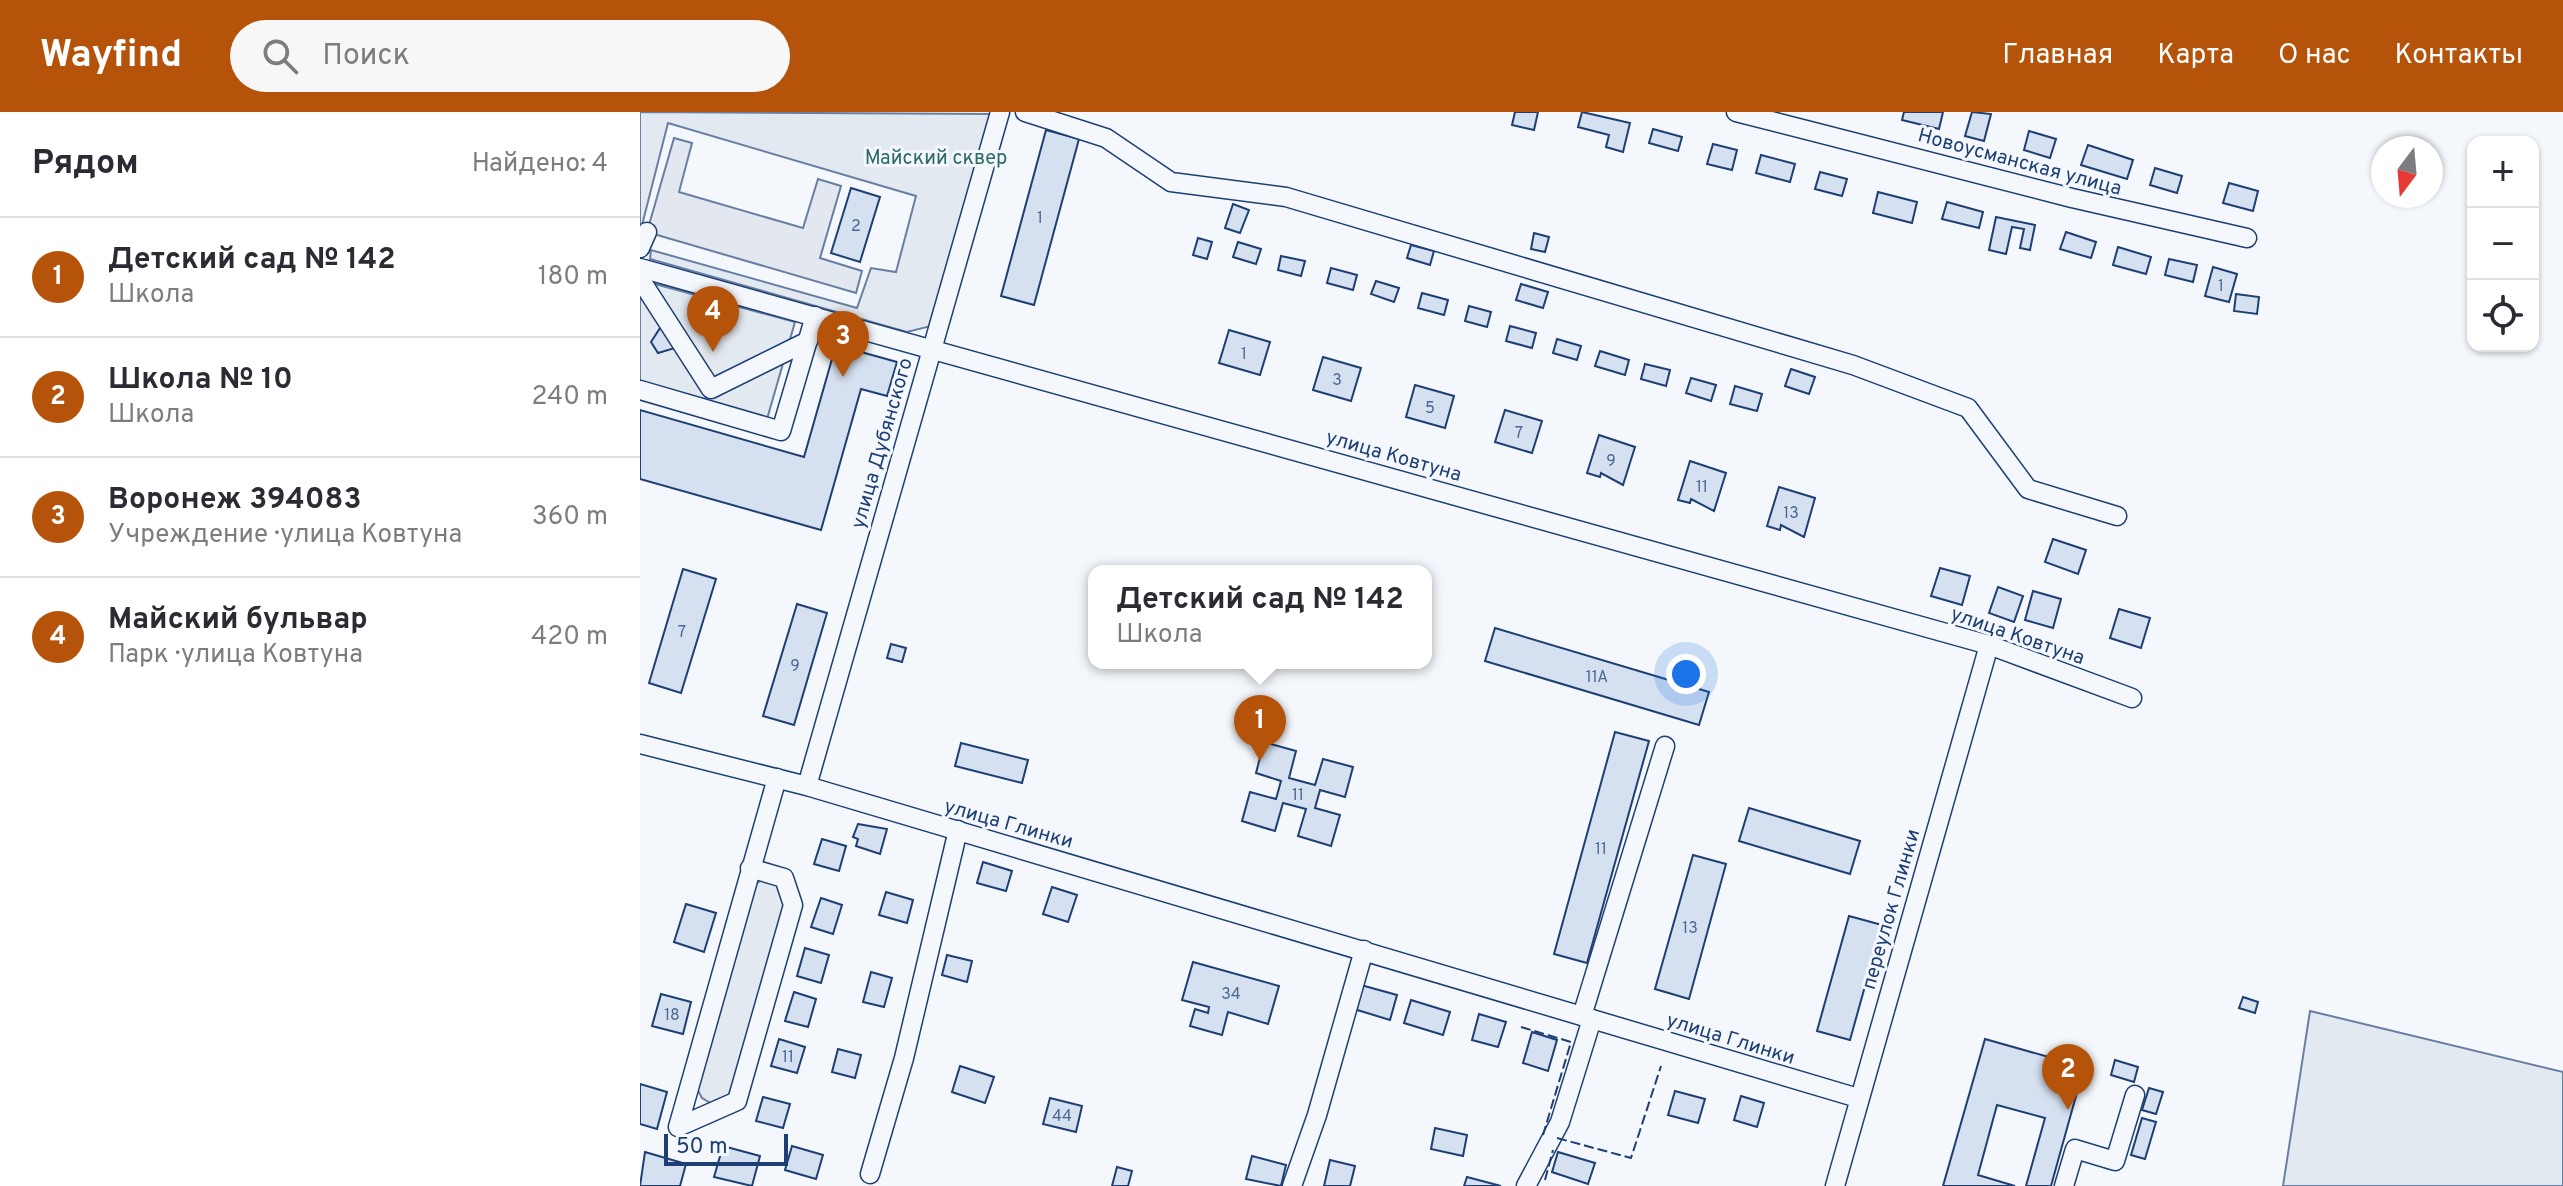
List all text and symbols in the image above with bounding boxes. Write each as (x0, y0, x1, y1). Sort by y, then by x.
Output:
search box (230, 20, 790, 92)
text: Wayfind (40, 32, 182, 81)
icon: search (258, 34, 302, 78)
text: Поиск (322, 38, 410, 75)
text: Главная (2002, 38, 2113, 74)
text: Карта (2157, 38, 2234, 74)
text: О нас (2278, 38, 2351, 74)
text: Контакты (2395, 38, 2523, 74)
street label: Новоусманская улица (1915, 123, 2124, 203)
north arrow (2371, 136, 2443, 208)
map controls (2467, 136, 2539, 352)
button: + (2467, 136, 2539, 208)
text: Рядом (32, 143, 139, 186)
park label: Майский сквер (865, 146, 1007, 172)
text: Найдено: 4 (472, 148, 608, 181)
button: − (2467, 208, 2539, 280)
house number: 1 (1037, 209, 1043, 229)
house number: 2 (851, 217, 861, 237)
text: Детский сад № 142 (108, 242, 396, 279)
text: 1 (53, 261, 63, 294)
text: 180 m (538, 261, 608, 294)
house number: 1 (2218, 277, 2224, 297)
text: Школа (108, 279, 194, 312)
button: locate (2467, 280, 2539, 352)
pin: 4 (687, 286, 739, 352)
pin: 3 (817, 311, 869, 377)
house number: 1 (1241, 345, 1247, 365)
street label: улица Дубянского (846, 355, 920, 532)
text: Школа № 10 (108, 362, 293, 399)
house number: 3 (1332, 371, 1342, 391)
text: 2 (50, 381, 66, 414)
text: 240 m (531, 381, 608, 414)
text: Школа (108, 399, 194, 432)
house number: 5 (1425, 399, 1435, 419)
house number: 7 (1515, 424, 1523, 444)
street label: улица Ковтуна (1323, 425, 1464, 489)
house number: 9 (1606, 452, 1616, 472)
house number: 11 (1696, 478, 1708, 498)
text: Воронеж 394083 (108, 482, 361, 519)
text: 3 (50, 501, 66, 534)
text: 360 m (532, 501, 608, 534)
house number: 13 (1783, 504, 1799, 524)
text: Учреждение · улица Ковтуна (108, 519, 462, 552)
popup (1088, 565, 1432, 669)
text: Детский сад № 142 (1116, 582, 1404, 619)
text: Майский бульвар (108, 602, 368, 639)
street label: улица Ковтуна (1947, 602, 2088, 672)
text: Школа (1116, 619, 1202, 652)
text: 4 (50, 621, 66, 654)
text: 420 m (531, 621, 608, 654)
house number: 7 (678, 623, 686, 643)
text: Парк · улица Ковтуна (108, 639, 363, 672)
your location (1666, 654, 1706, 694)
house number: 9 (790, 657, 800, 677)
house number: 11А (1586, 668, 1608, 688)
pin: 1 (1234, 695, 1286, 761)
house number: 11 (1292, 786, 1304, 806)
street label: улица Глинки (941, 794, 1076, 856)
street label: переулок Глинки (1857, 826, 1927, 993)
house number: 11 (1595, 840, 1607, 860)
house number: 13 (1682, 919, 1698, 939)
house number: 34 (1221, 985, 1241, 1005)
house number: 18 (664, 1006, 680, 1026)
street label: улица Глинки (1663, 1008, 1798, 1072)
pin: 2 (2042, 1044, 2094, 1110)
house number: 11 (782, 1048, 794, 1068)
house number: 44 (1052, 1107, 1072, 1127)
scale bar (664, 1130, 788, 1166)
text: 50 m (676, 1134, 728, 1161)

